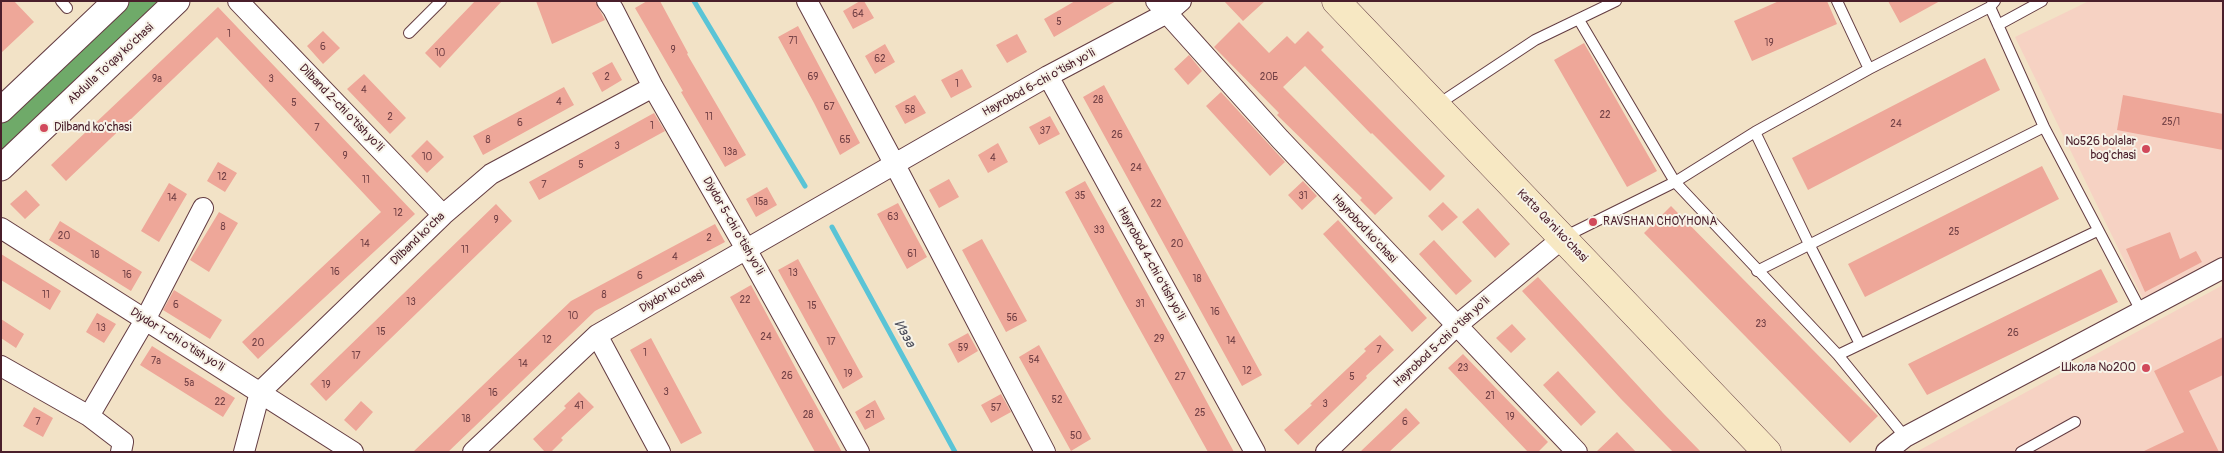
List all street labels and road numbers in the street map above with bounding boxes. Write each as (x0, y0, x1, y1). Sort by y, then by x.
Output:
street label: Abdulla To'qay ko'chasi (65, 21, 157, 107)
street label: Hayrobod 6-chi o'tish yo'li (980, 46, 1098, 120)
street label: Dilband 2-chi o'tish yo'li (296, 61, 386, 155)
street label: Diydor 5-chi o'tish yo'li (699, 175, 767, 277)
street label: Katta Qa'ni ko'chasi (1514, 187, 1590, 265)
street label: Hayrobod ko'chasi (1329, 192, 1399, 266)
street label: Hayrobod 4-chi o'tish yo'li (1114, 205, 1188, 323)
street label: Dilband ko'cha (388, 209, 448, 269)
street label: Diydor ko'chasi (637, 268, 707, 316)
street label: Hayrobod 5-chi o'tish yo'li (1391, 294, 1493, 390)
street label: Diydor 1-chi o'tish yo'li (127, 305, 227, 375)

